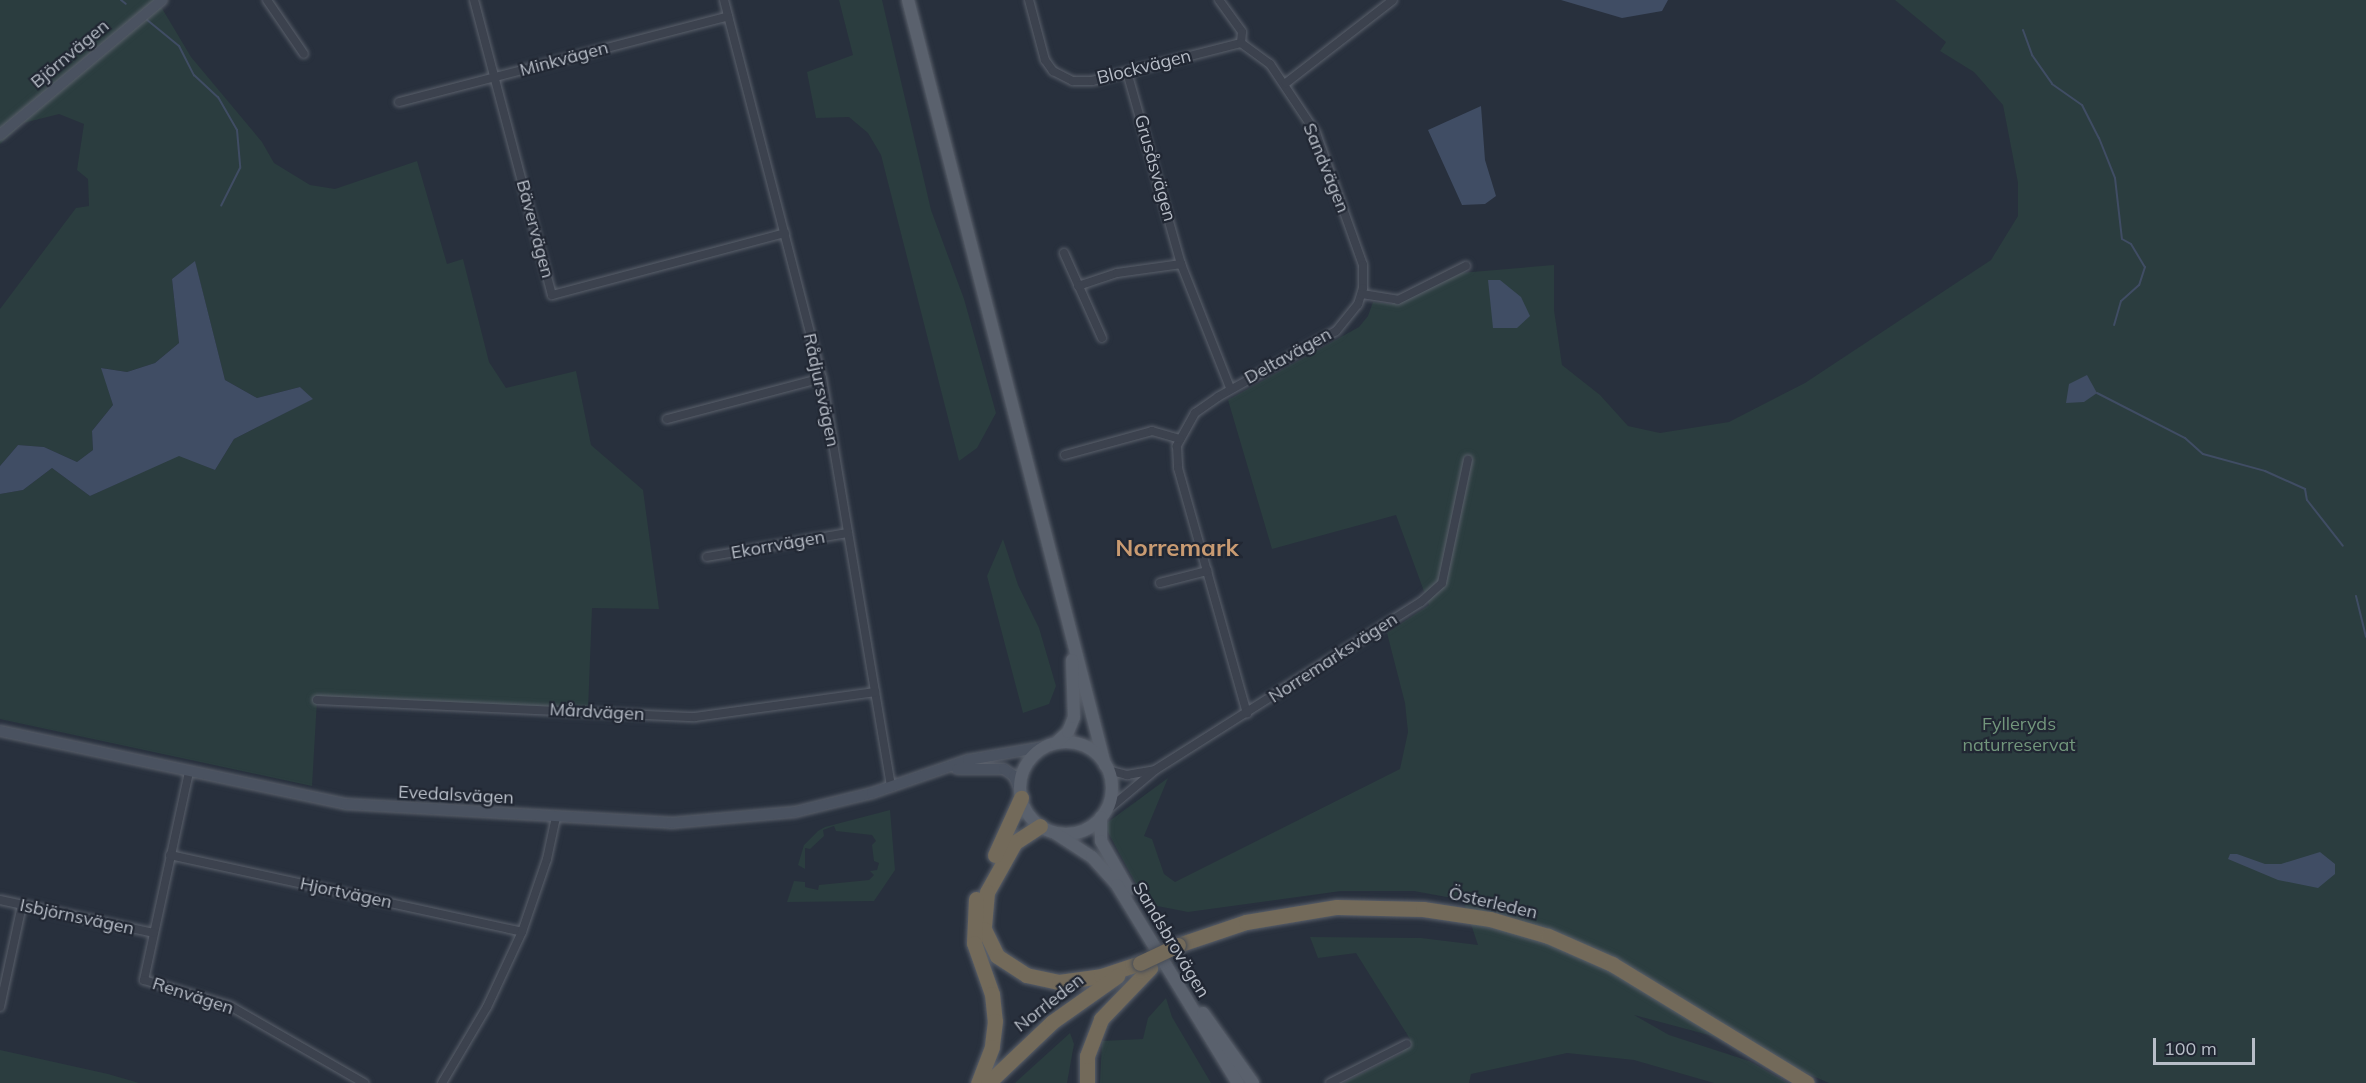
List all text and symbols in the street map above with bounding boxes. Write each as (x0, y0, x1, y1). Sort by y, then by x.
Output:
street label: Björnvägen (27, 15, 113, 93)
street label: Minkvägen (517, 37, 611, 81)
street label: Blockvägen (1095, 45, 1193, 89)
street label: Grusåsvägen (1129, 112, 1181, 224)
street label: Sandvägen (1298, 120, 1354, 216)
street label: Bävervägen (512, 177, 558, 281)
street label: Deltavägen (1241, 323, 1335, 389)
street label: Rådjursvägen (798, 331, 844, 449)
street label: Ekorrvägen (729, 526, 827, 564)
district label: Norremark (1115, 534, 1239, 562)
street label: Norremarksvägen (1265, 608, 1401, 708)
street label: Mårdvägen (549, 699, 645, 725)
park label: Fylleryds naturreservat (1962, 714, 2076, 756)
street label: Evedalsvägen (398, 781, 514, 809)
street label: Hjortvägen (298, 873, 394, 913)
street label: Sandsbrovägen (1128, 878, 1214, 1002)
street label: Österleden (1446, 882, 1540, 924)
street label: Isbjörnsvägen (18, 894, 136, 940)
street label: Norrleden (1010, 969, 1088, 1037)
street label: Renvägen (150, 973, 236, 1019)
scale bar (2156, 1026, 2258, 1064)
text: 100 m (2164, 1037, 2217, 1060)

